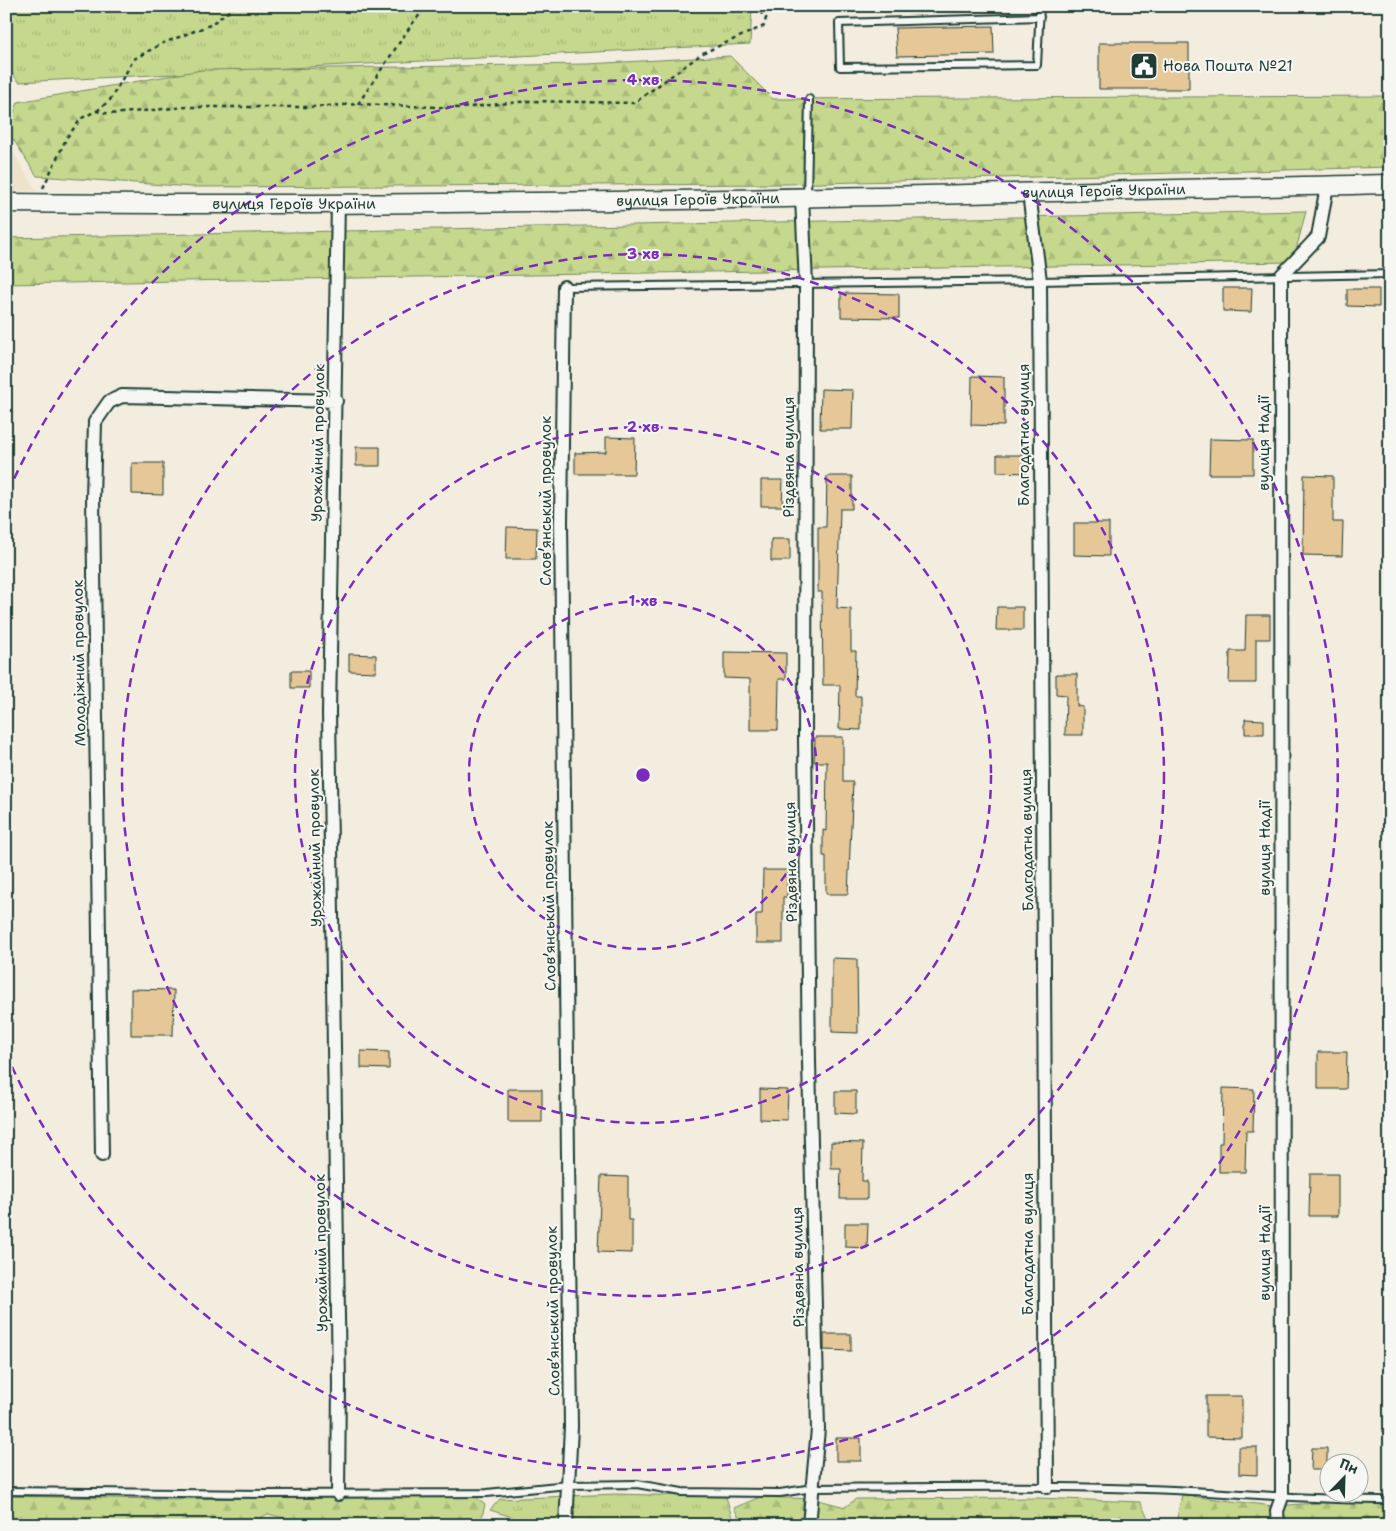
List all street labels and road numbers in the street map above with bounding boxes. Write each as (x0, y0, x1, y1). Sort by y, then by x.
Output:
street label: вулиця Героїв України (1022, 179, 1186, 203)
street label: вулиця Героїв України (616, 188, 780, 211)
street label: вулиця Героїв України (212, 194, 376, 214)
street label: Урожайний провулок (307, 364, 329, 522)
street label: Благодатна вулиця (1014, 364, 1034, 506)
street label: вулиця Надії (1254, 394, 1274, 491)
street label: Різдвяна вулиця (779, 397, 799, 517)
street label: Словʼянський провулок (536, 416, 556, 586)
street label: Молодіжний провулок (68, 580, 90, 746)
street label: Благодатна вулиця (1016, 768, 1038, 912)
street label: Урожайний провулок (304, 769, 326, 927)
street label: вулиця Надії (1255, 799, 1275, 896)
street label: Різдвяна вулиця (780, 801, 802, 923)
street label: Словʼянський провулок (538, 821, 560, 991)
street label: Благодатна вулиця (1018, 1173, 1038, 1315)
street label: Урожайний провулок (310, 1174, 332, 1332)
street label: вулиця Надії (1255, 1204, 1275, 1301)
street label: Різдвяна вулиця (787, 1206, 809, 1328)
street label: Словʼянський провулок (542, 1226, 564, 1396)

